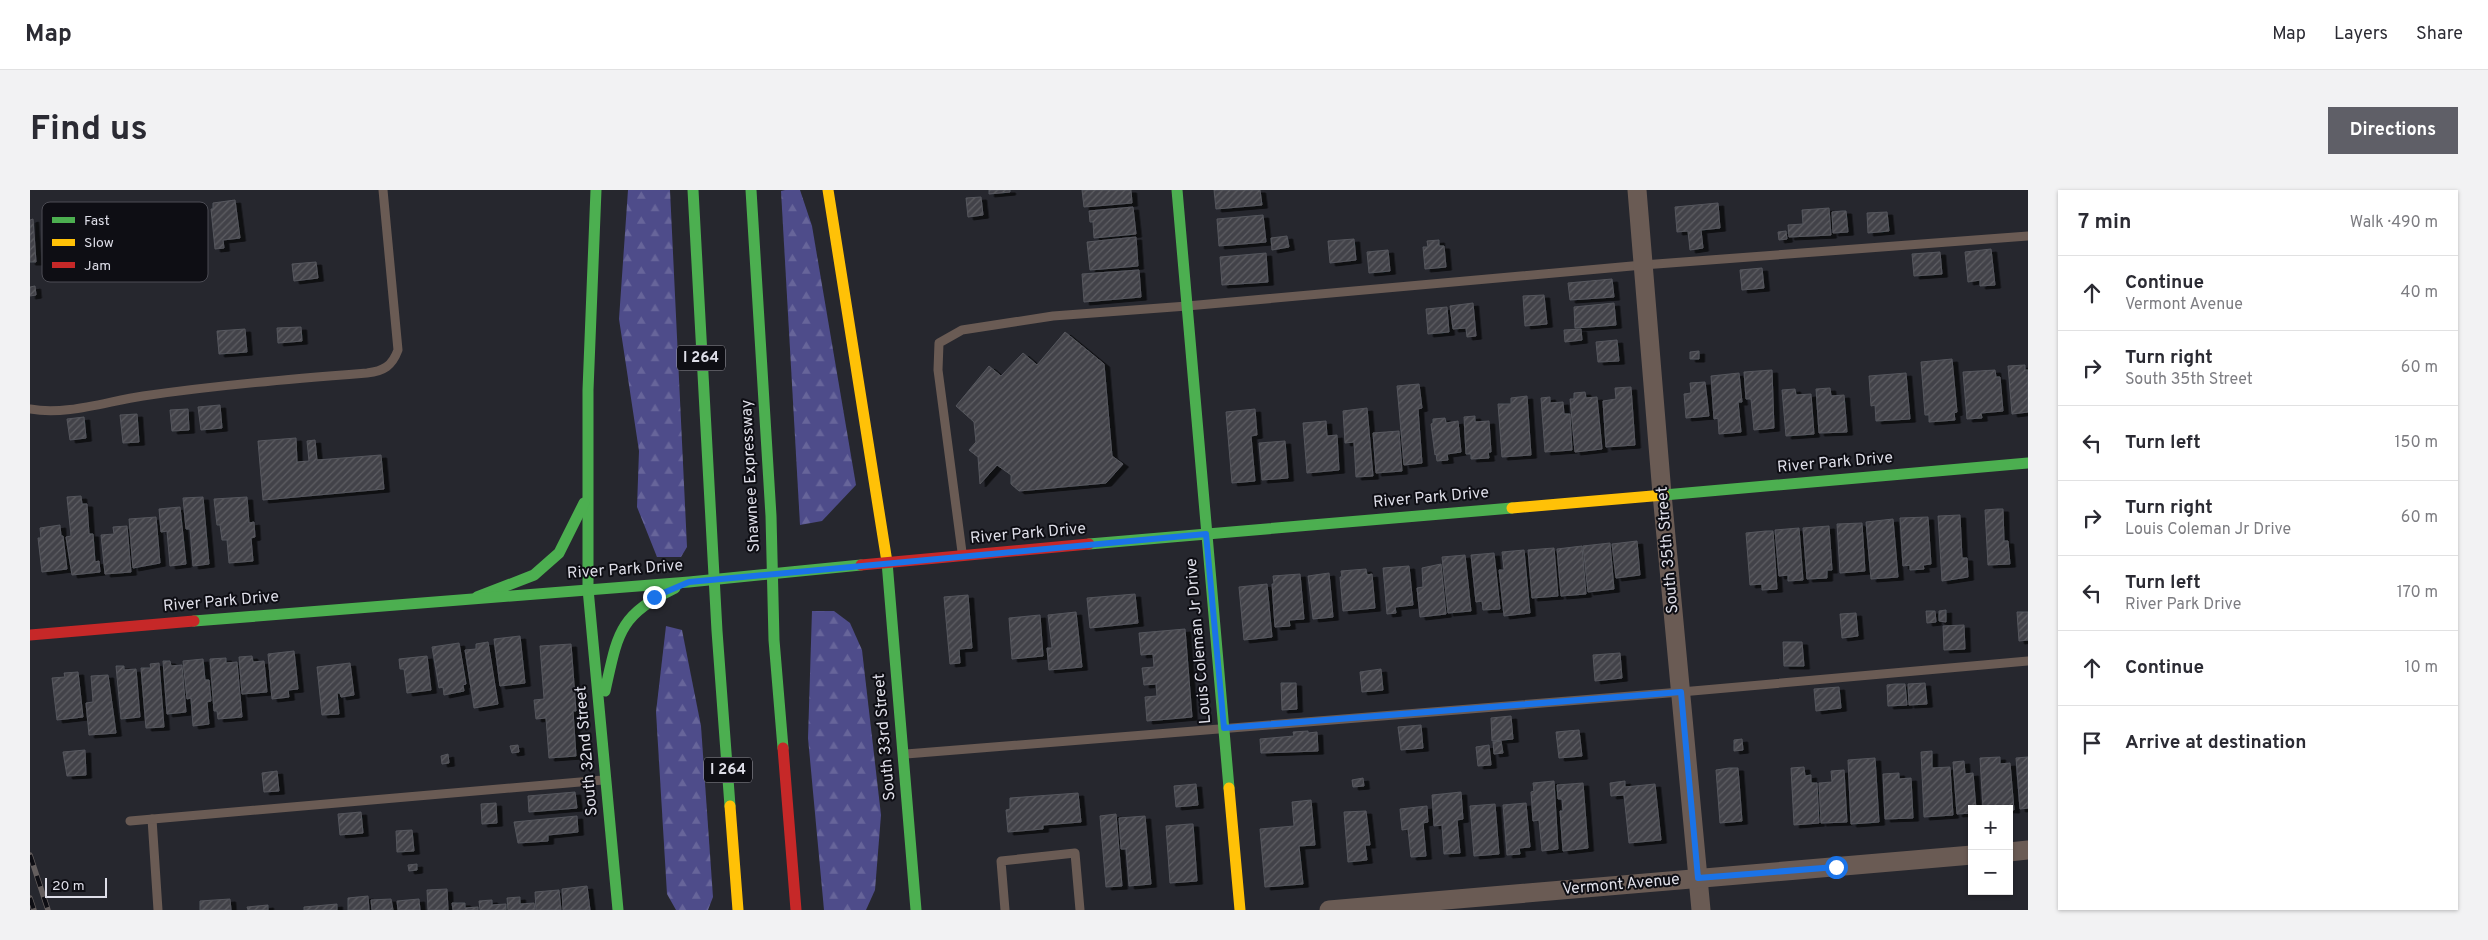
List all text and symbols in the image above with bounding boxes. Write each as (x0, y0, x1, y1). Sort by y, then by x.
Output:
text: Map (25, 20, 72, 50)
text: Map (2272, 23, 2306, 46)
text: Layers (2334, 23, 2388, 46)
text: Share (2416, 23, 2463, 46)
button: Directions (2328, 107, 2458, 154)
text: Find us (30, 108, 148, 152)
legend (42, 202, 208, 282)
text: 7 min (2078, 209, 2131, 236)
text: Fast (84, 213, 110, 230)
text: Walk · 490 m (2350, 213, 2438, 233)
text: Slow (84, 235, 114, 252)
text: Jam (84, 258, 111, 275)
text: Continue (2125, 271, 2204, 295)
icon: ahead (2078, 279, 2106, 307)
text: 40 m (2400, 283, 2438, 303)
text: Vermont Avenue (2125, 295, 2243, 315)
road number: I 264 (677, 346, 725, 370)
text: Turn right (2125, 346, 2213, 370)
icon: right (2078, 354, 2106, 382)
text: 60 m (2401, 358, 2438, 378)
text: South 35th Street (2125, 370, 2253, 390)
street label: Shawnee Expressway (737, 399, 765, 553)
icon: left (2078, 429, 2106, 457)
text: Turn left (2125, 431, 2201, 455)
text: 150 m (2395, 433, 2438, 453)
street label: River Park Drive (1776, 448, 1894, 478)
street label: River Park Drive (1372, 483, 1490, 513)
street label: South 35th Street (1652, 485, 1684, 615)
text: Turn right (2125, 496, 2213, 520)
icon: right (2078, 504, 2106, 532)
text: 60 m (2401, 508, 2438, 528)
street label: River Park Drive (969, 519, 1087, 549)
text: Louis Coleman Jr Drive (2125, 520, 2291, 540)
street label: River Park Drive (566, 556, 684, 584)
street label: Louis Coleman Jr Drive (1182, 557, 1216, 725)
text: Turn left (2125, 571, 2201, 595)
icon: left (2078, 579, 2106, 607)
text: 170 m (2397, 583, 2438, 603)
route end (643, 586, 666, 609)
street label: River Park Drive (162, 587, 280, 617)
text: River Park Drive (2125, 595, 2241, 615)
icon: ahead (2078, 654, 2106, 682)
text: Continue (2125, 656, 2204, 680)
text: 10 m (2404, 658, 2438, 678)
street label: South 33rd Street (869, 673, 901, 801)
street label: South 32nd Street (571, 685, 603, 817)
icon: arrive (2078, 729, 2106, 757)
text: Arrive at destination (2125, 731, 2306, 755)
road number: I 264 (704, 758, 752, 782)
map controls (1968, 805, 2013, 895)
button: + (1968, 805, 2013, 850)
button: − (1968, 850, 2013, 895)
route start (1825, 856, 1848, 879)
street label: Vermont Avenue (1561, 870, 1681, 900)
scale bar (45, 875, 108, 898)
text: 20 m (52, 878, 85, 895)

